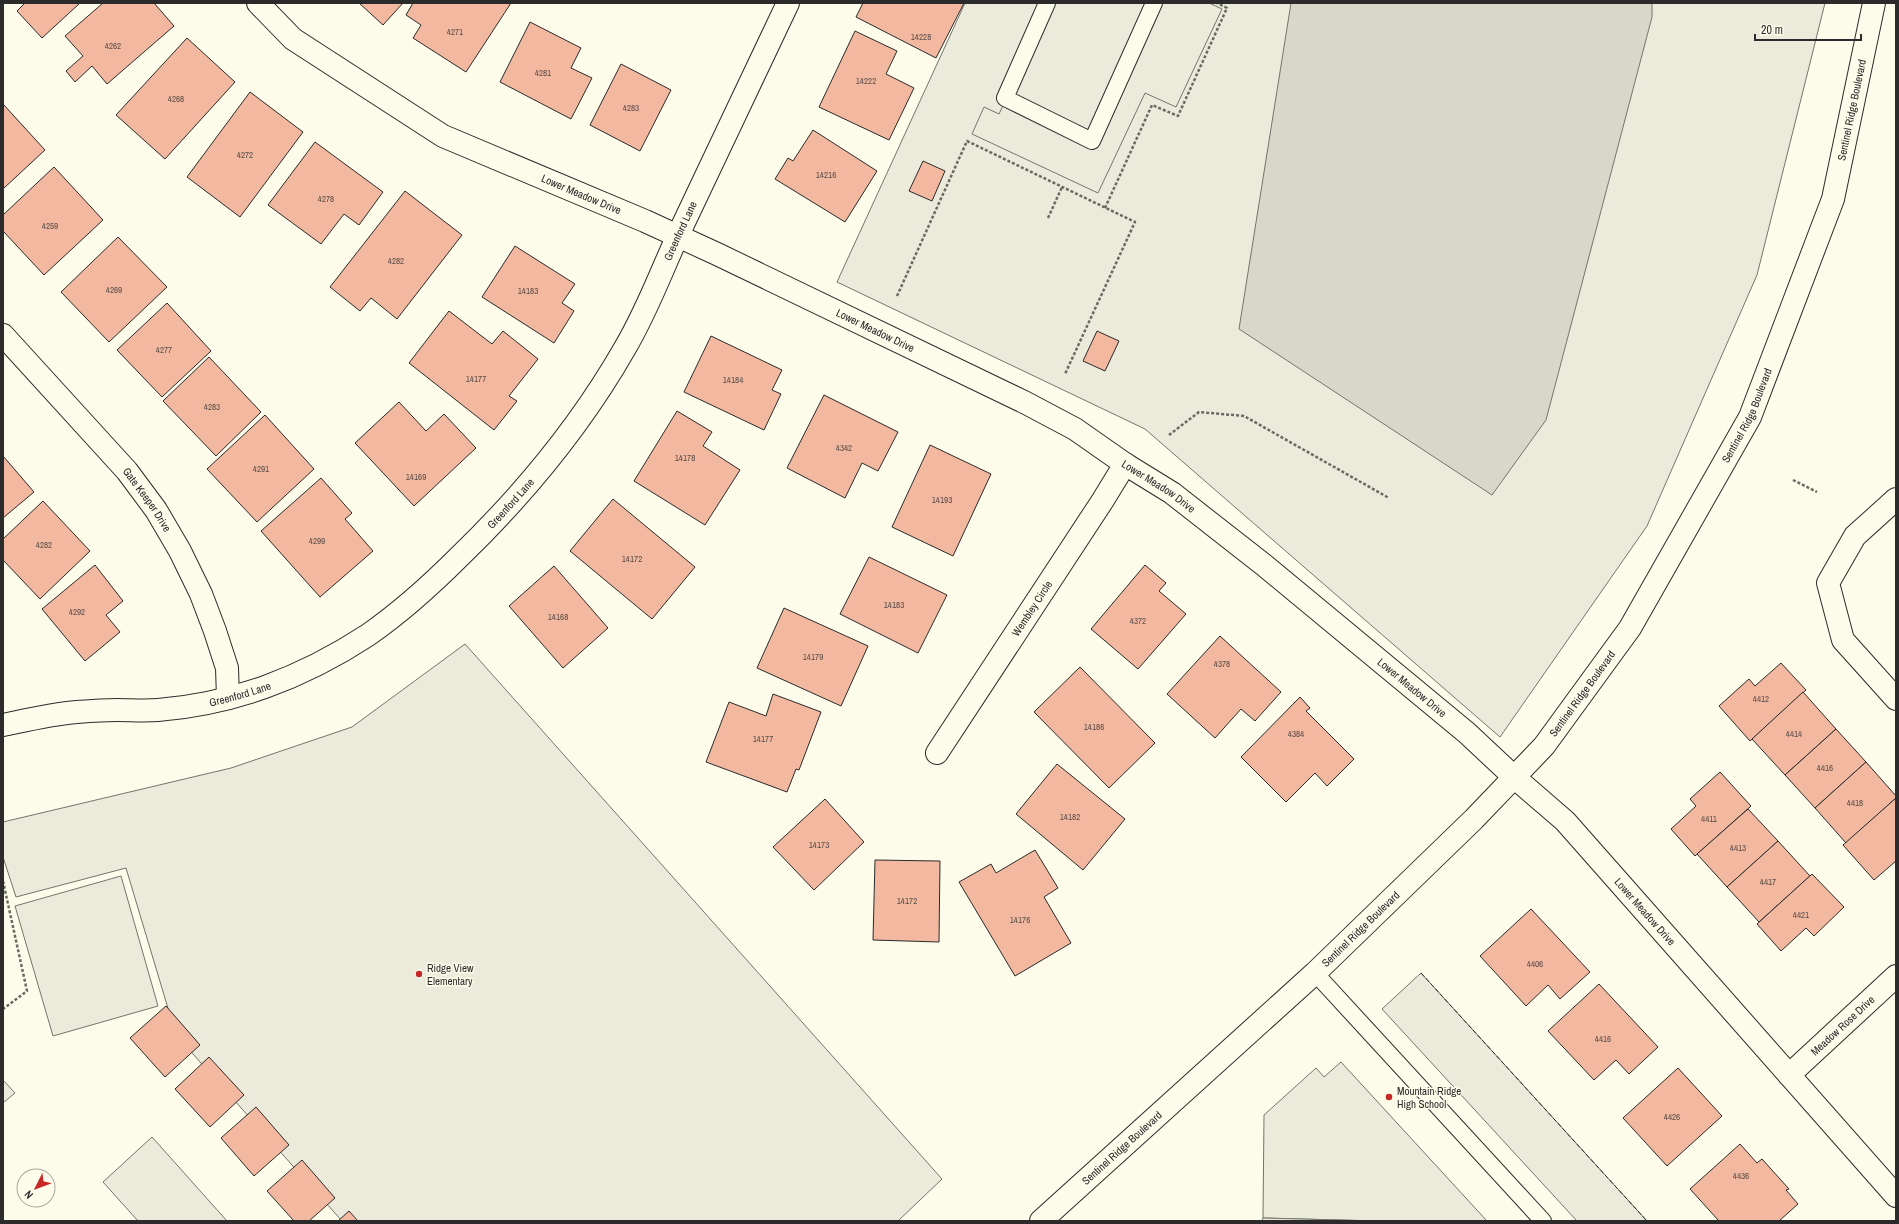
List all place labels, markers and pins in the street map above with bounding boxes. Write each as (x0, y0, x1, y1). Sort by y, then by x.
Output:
place label: Ridge View Elementary (427, 961, 474, 988)
marker: Ridge View Elementary (414, 969, 424, 979)
place label: Mountain Ridge High School (1397, 1084, 1461, 1111)
marker: Mountain Ridge High School (1384, 1092, 1394, 1102)

